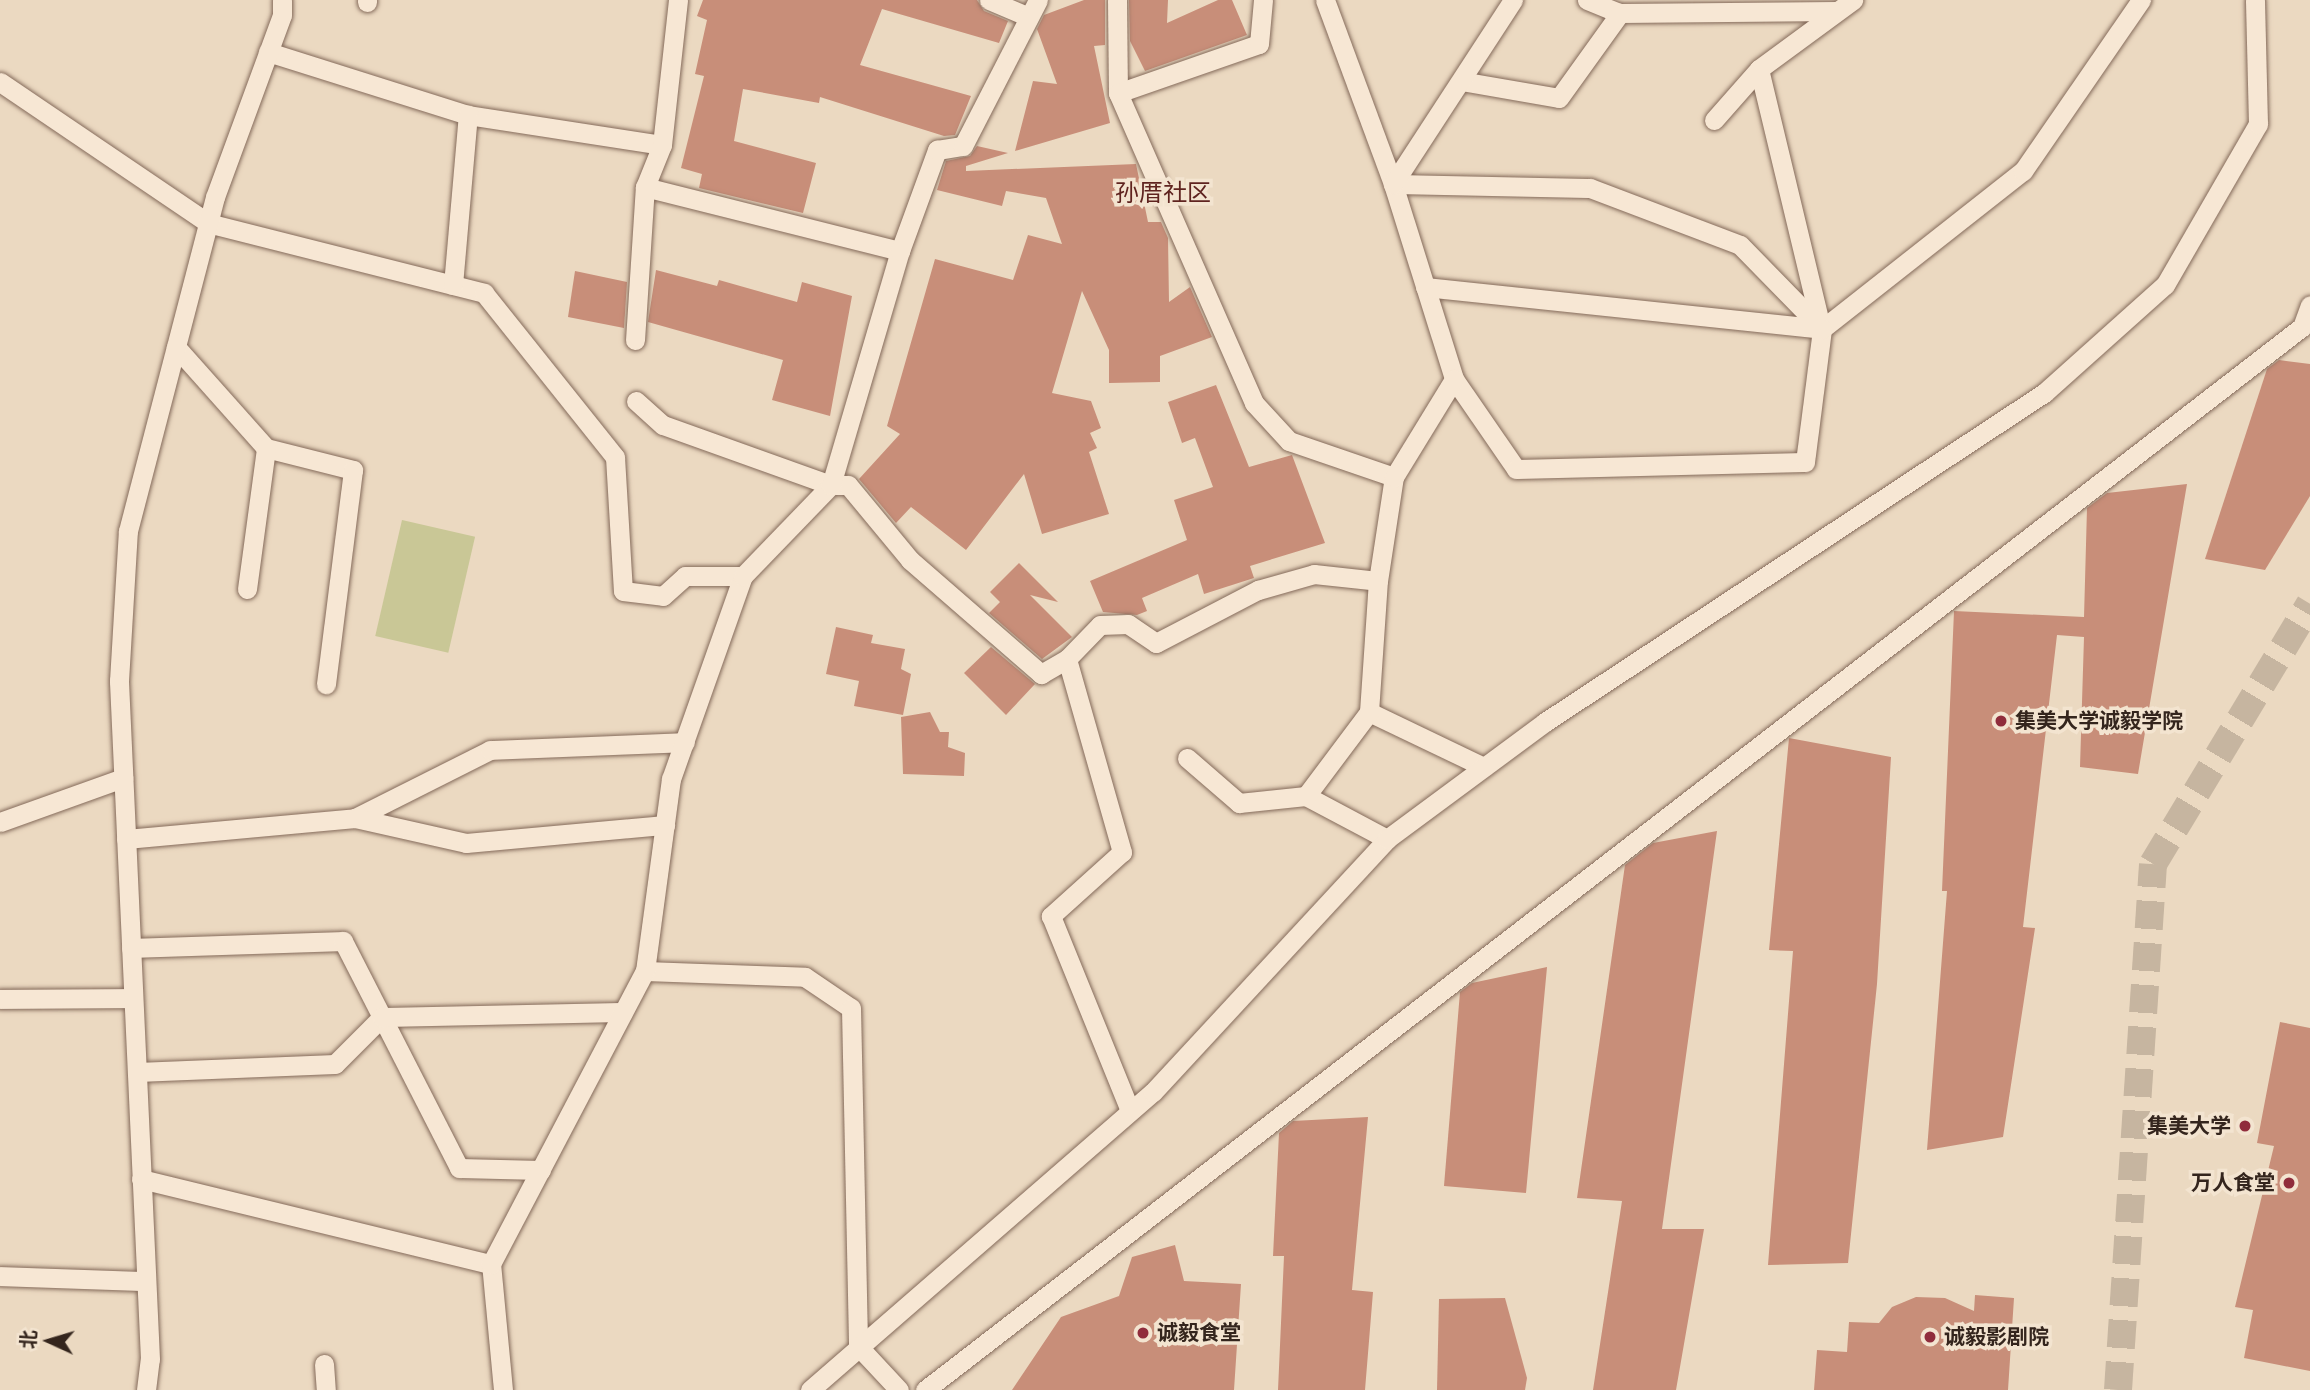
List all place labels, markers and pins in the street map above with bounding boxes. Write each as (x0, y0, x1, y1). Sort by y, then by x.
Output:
place label: 集美大学诚毅学院 (2015, 708, 2183, 734)
marker: 集美大学诚毅学院 (1993, 713, 2009, 729)
place label: 集美大学 (2147, 1113, 2231, 1139)
marker: 集美大学 (2237, 1118, 2253, 1134)
place label: 万人食堂 (2191, 1170, 2275, 1196)
marker: 万人食堂 (2281, 1175, 2297, 1191)
place label: 诚毅食堂 (1157, 1320, 1241, 1346)
place label: 诚毅影剧院 (1944, 1324, 2049, 1350)
marker: 诚毅食堂 (1135, 1325, 1151, 1341)
marker: 诚毅影剧院 (1922, 1329, 1938, 1345)

